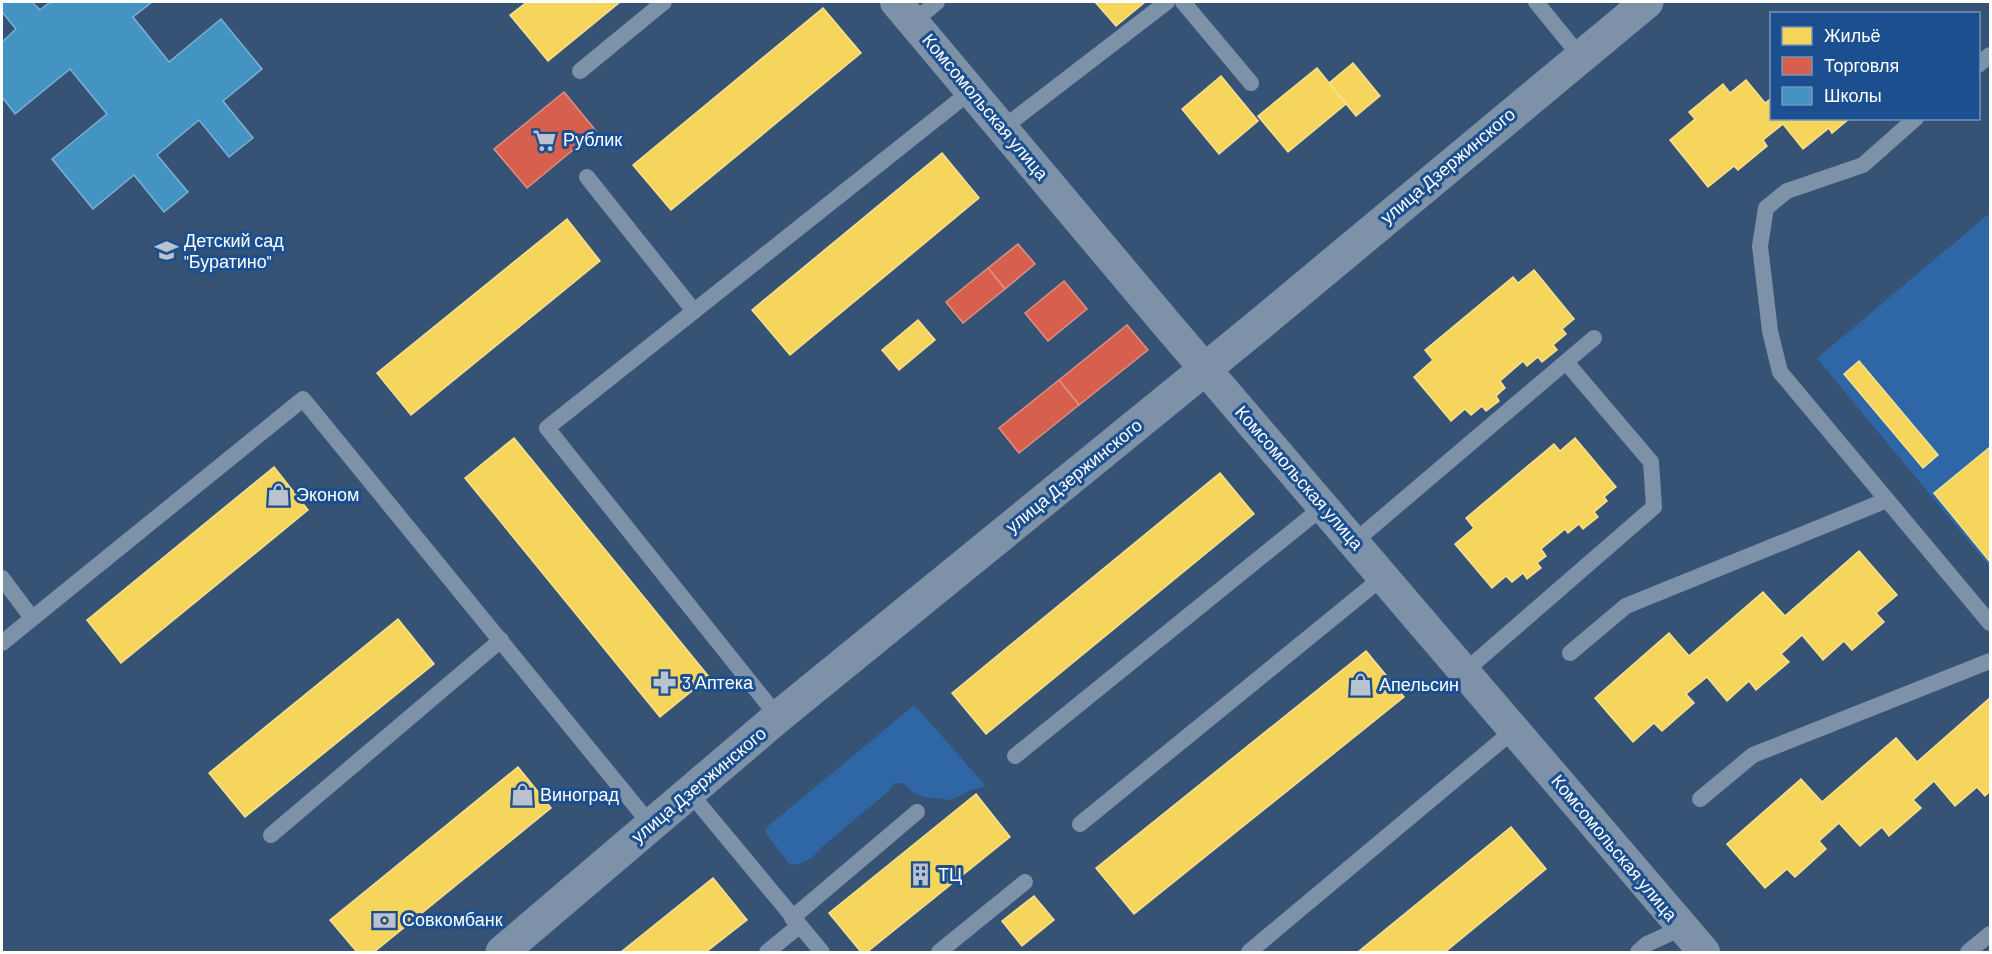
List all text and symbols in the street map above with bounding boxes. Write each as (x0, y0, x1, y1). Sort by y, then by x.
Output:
legend (1770, 12, 1980, 120)
text: Жильё (1824, 24, 1881, 46)
street label: Комсомольская улица (918, 29, 1054, 185)
text: Торговля (1824, 54, 1899, 76)
text: Школы (1824, 84, 1882, 106)
street label: улица Дзержинского (1375, 102, 1519, 228)
supermarket icon: Рублик (532, 127, 558, 153)
place label: Рублик (563, 128, 622, 150)
place label: Детский сад "Буратино" (184, 229, 284, 272)
school or university icon: Детский сад "Буратино" (153, 238, 179, 264)
street label: Комсомольская улица (1231, 401, 1369, 555)
street label: улица Дзержинского (1001, 413, 1146, 537)
shop icon: Эконом (265, 482, 291, 508)
place label: Эконом (296, 483, 359, 505)
pharmacy icon: 3 Аптека (651, 670, 677, 696)
place label: 3 Аптека (682, 671, 754, 693)
shop icon: Апельсин (1348, 672, 1374, 698)
place label: Апельсин (1379, 673, 1459, 695)
street label: улица Дзержинского (626, 721, 770, 847)
street label: Комсомольская улица (1547, 770, 1683, 926)
shop icon: Виноград (509, 782, 535, 808)
place label: Виноград (540, 783, 620, 805)
building icon: ТЦ (907, 862, 933, 888)
place label: ТЦ (938, 863, 962, 885)
bank icon: Совкомбанк (371, 907, 397, 933)
place label: Совкомбанк (402, 908, 503, 930)

